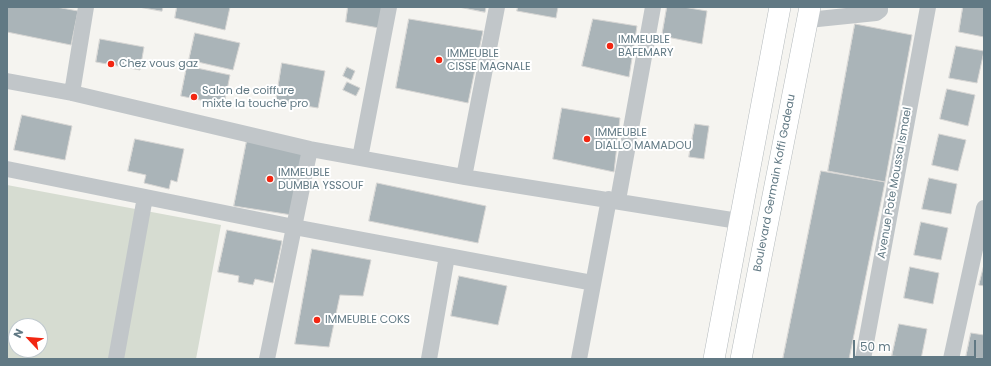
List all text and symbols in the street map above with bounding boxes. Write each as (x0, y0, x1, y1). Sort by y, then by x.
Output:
place label: IMMEUBLE BAFEMARY (618, 33, 673, 59)
marker: IMMEUBLE BAFEMARY (605, 41, 615, 51)
place label: IMMEUBLE CISSE MAGNALE (447, 47, 531, 73)
marker: IMMEUBLE CISSE MAGNALE (434, 55, 444, 65)
place label: Chez vous gaz (119, 57, 198, 71)
marker: Chez vous gaz (106, 59, 116, 69)
place label: Salon de coiffure mixte la touche pro (202, 84, 308, 110)
marker: Salon de coiffure mixte la touche pro (189, 92, 199, 102)
street label: Boulevard Germain Koffi Gadeau (751, 93, 799, 273)
street label: Avenue Pote Moussa Ismael (875, 106, 915, 260)
place label: IMMEUBLE DIALLO MAMADOU (595, 126, 692, 152)
marker: IMMEUBLE DIALLO MAMADOU (582, 134, 592, 144)
place label: IMMEUBLE DUMBIA YSSOUF (278, 166, 363, 192)
marker: IMMEUBLE DUMBIA YSSOUF (265, 174, 275, 184)
place label: IMMEUBLE COKS (325, 313, 410, 327)
marker: IMMEUBLE COKS (312, 315, 322, 325)
north arrow (8, 318, 48, 358)
text: N (9, 326, 27, 340)
scale bar (855, 332, 978, 358)
text: 50 m (860, 338, 891, 355)

